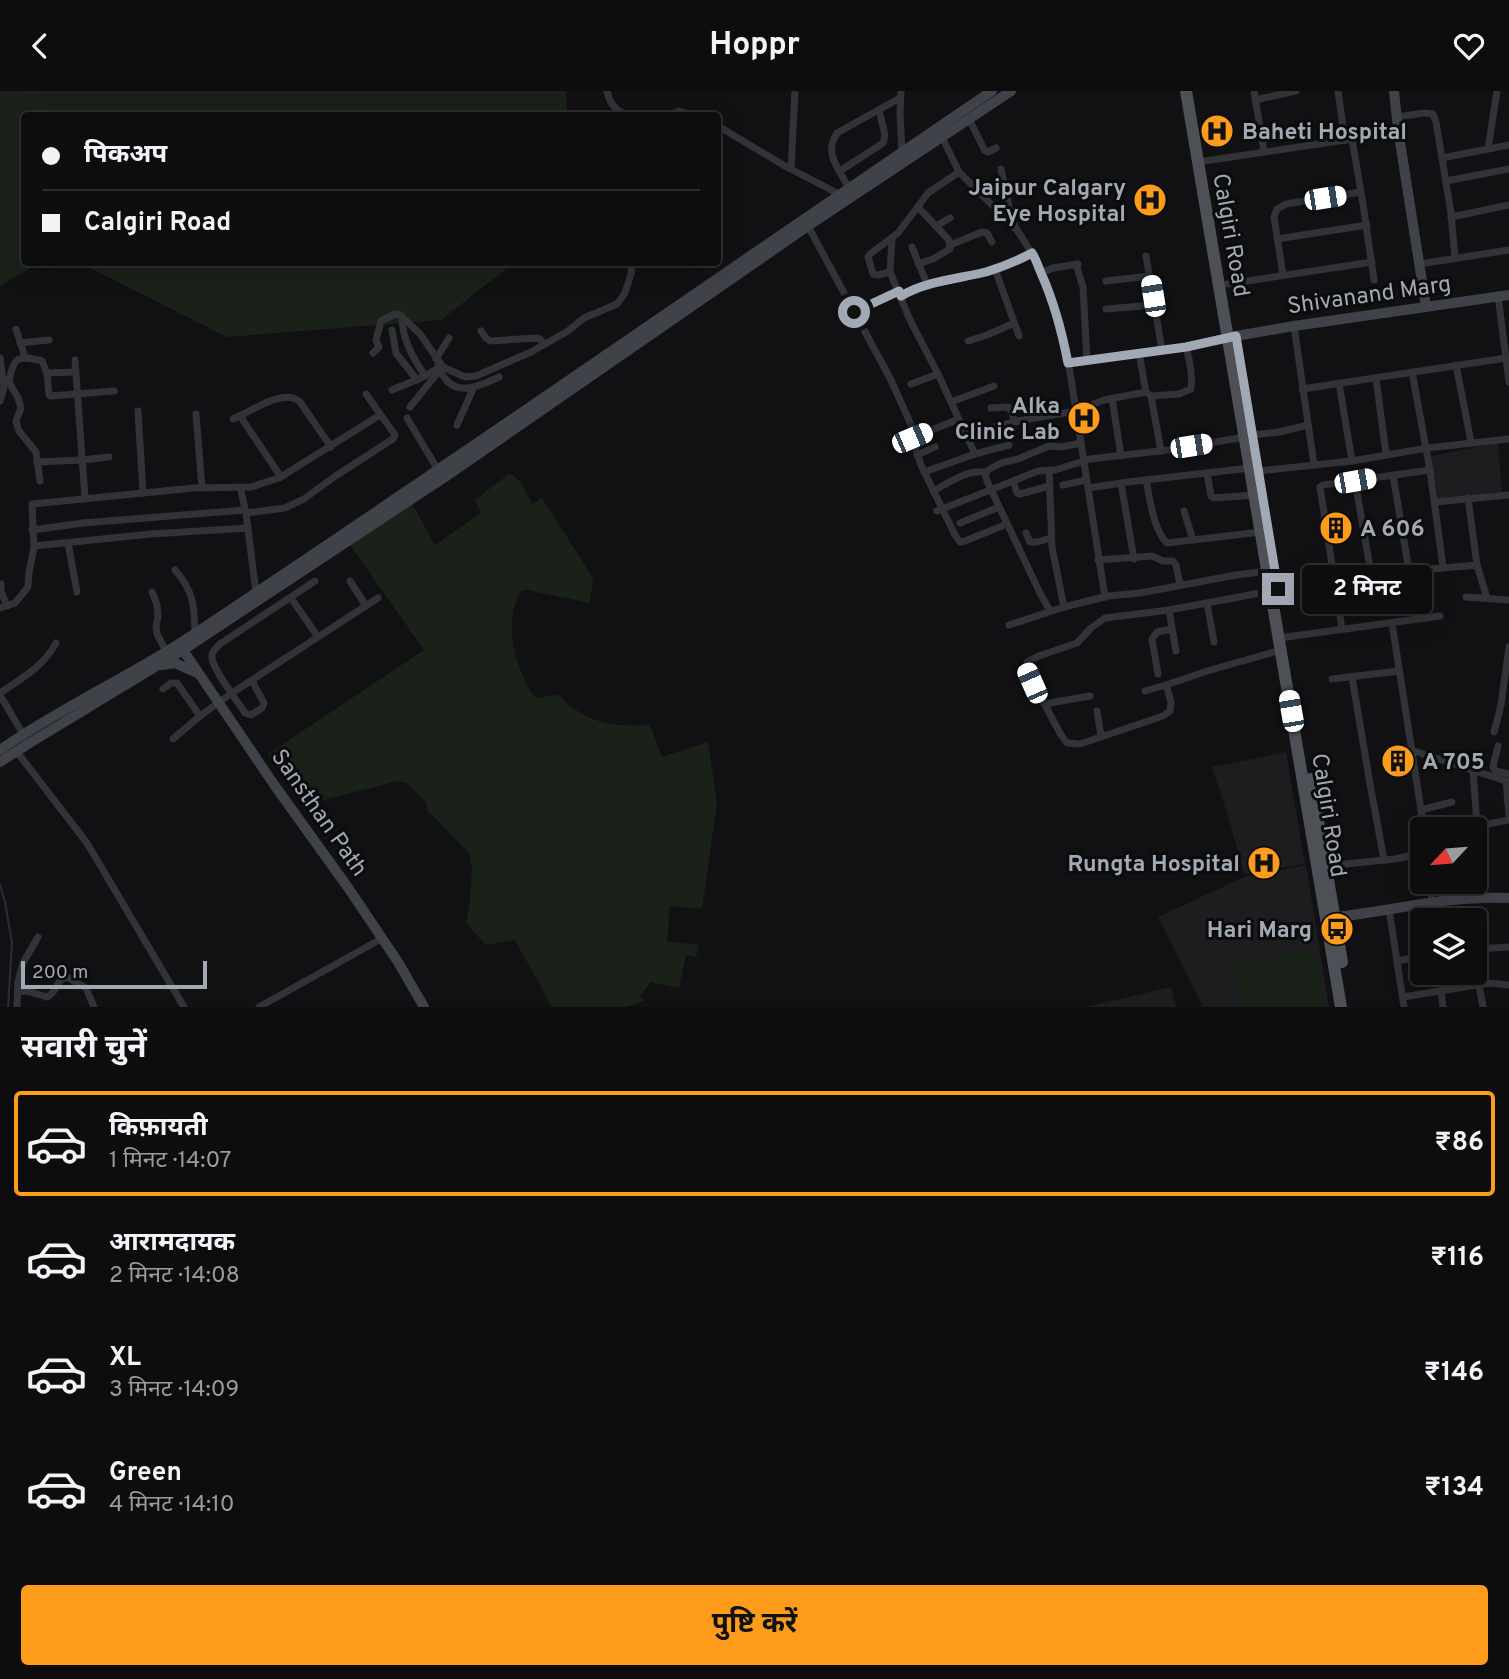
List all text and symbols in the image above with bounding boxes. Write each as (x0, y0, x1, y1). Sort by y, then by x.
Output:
text: Hoppr (709, 26, 800, 66)
icon: back (21, 27, 59, 65)
icon: heart (1450, 27, 1488, 65)
hospital icon: Baheti Hospital (1198, 112, 1236, 150)
place label: Baheti Hospital (1242, 119, 1407, 148)
text: पिकअप (84, 139, 167, 172)
street label: Calgiri Road (1204, 171, 1255, 300)
place label: Jaipur Calgary Eye Hospital (968, 175, 1126, 230)
hospital icon: Jaipur Calgary Eye Hospital (1131, 181, 1169, 219)
car (1303, 184, 1348, 212)
text: Calgiri Road (84, 207, 231, 240)
street label: Shivanand Marg (1286, 271, 1453, 322)
car (1140, 274, 1167, 318)
route start (838, 296, 870, 328)
place label: Alka Clinic Lab (955, 393, 1060, 448)
hospital icon: Alka Clinic Lab (1065, 399, 1103, 437)
car (889, 420, 936, 456)
car (1169, 432, 1214, 460)
car (1333, 467, 1378, 495)
building icon: A 606 (1317, 509, 1355, 547)
place label: A 606 (1360, 516, 1425, 545)
callout: 2 मिनट (1302, 565, 1432, 613)
route end (1262, 573, 1294, 605)
text: 2 मिनट (1333, 575, 1401, 604)
car (1014, 660, 1051, 706)
car (1278, 688, 1305, 734)
building icon: A 705 (1379, 742, 1417, 780)
street label: Sansthan Path (263, 744, 372, 883)
place label: A 705 (1422, 749, 1485, 778)
street label: Calgiri Road (1303, 751, 1352, 879)
north arrow (1410, 817, 1488, 894)
map controls (1410, 817, 1487, 985)
hospital icon: Rungta Hospital (1245, 844, 1283, 882)
place label: Rungta Hospital (1067, 851, 1240, 880)
button: layers (1410, 908, 1487, 985)
bus stop icon: Hari Marg (1318, 910, 1356, 948)
place label: Hari Marg (1207, 917, 1312, 946)
scale bar (21, 958, 206, 990)
text: 200 m (32, 961, 88, 985)
text: सवारी चुनें (21, 1029, 147, 1069)
icon: car (25, 1112, 88, 1175)
text: किफ़ायती (109, 1112, 208, 1145)
text: ₹86 (1435, 1127, 1484, 1160)
text: 1 मिनट · 14:07 (109, 1147, 232, 1176)
icon: car (25, 1227, 88, 1290)
text: आरामदायक (109, 1227, 235, 1260)
text: ₹116 (1430, 1242, 1484, 1275)
text: 2 मिनट · 14:08 (109, 1262, 240, 1291)
icon: car (25, 1342, 88, 1405)
text: XL (109, 1342, 141, 1375)
text: ₹146 (1424, 1357, 1484, 1390)
text: 3 मिनट · 14:09 (109, 1376, 239, 1405)
icon: car (25, 1457, 88, 1520)
text: Green (109, 1457, 182, 1490)
text: ₹134 (1424, 1472, 1484, 1505)
text: 4 मिनट · 14:10 (109, 1491, 235, 1520)
button: पुष्टि करें (21, 1585, 1488, 1665)

